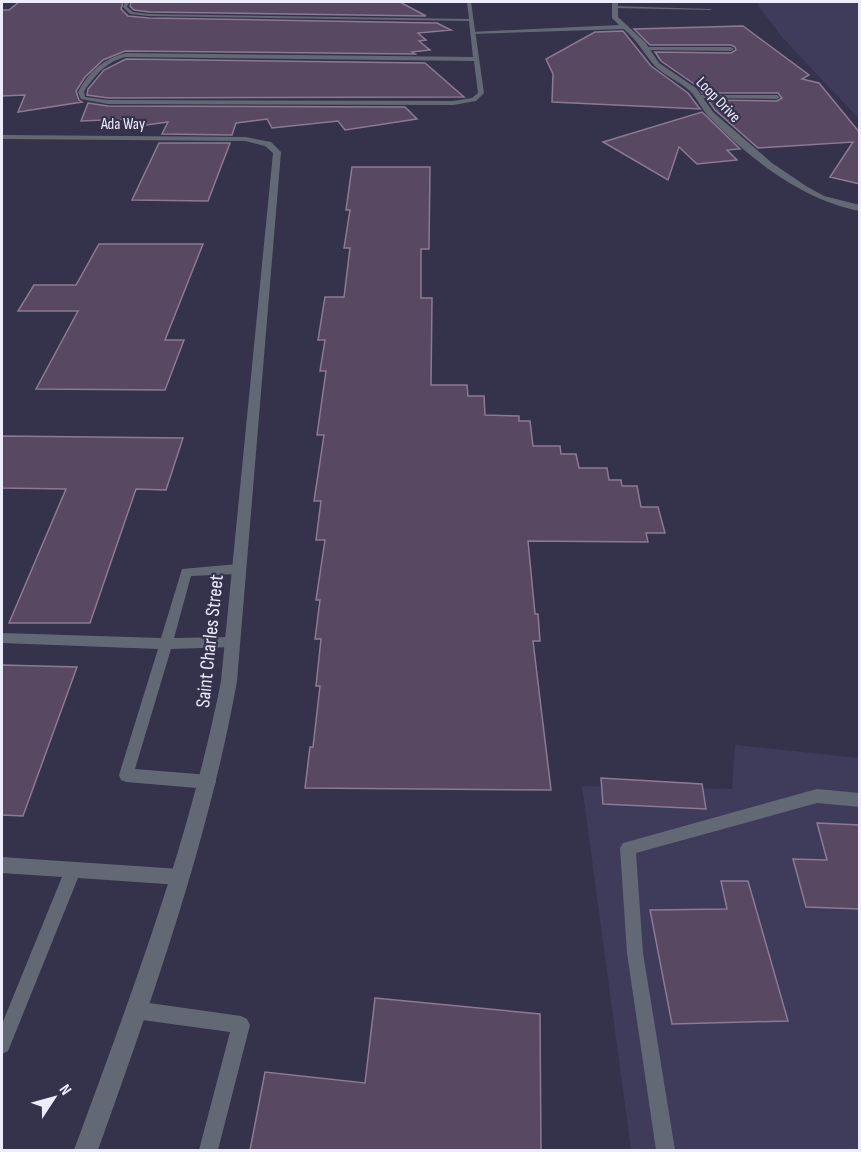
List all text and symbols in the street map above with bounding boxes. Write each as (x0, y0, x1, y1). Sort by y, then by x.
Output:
street label: Loop Drive (692, 73, 744, 127)
street label: Ada Way (100, 115, 145, 134)
street label: Saint Charles Street (191, 573, 229, 709)
north arrow (24, 1068, 84, 1128)
text: N (55, 1081, 75, 1099)

